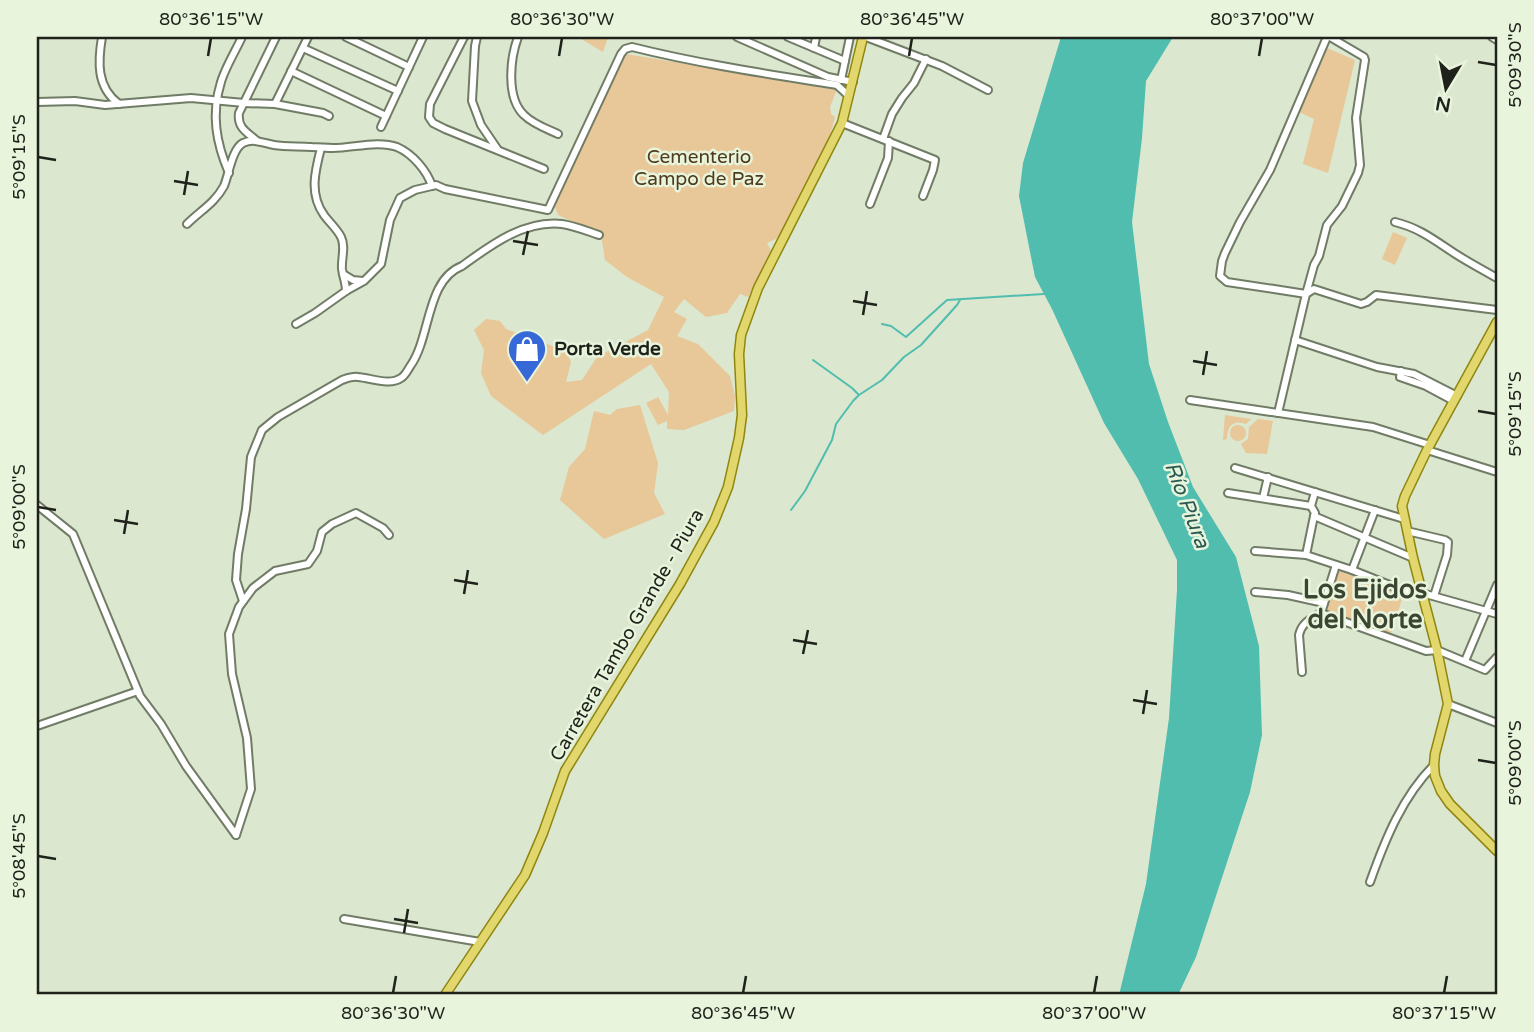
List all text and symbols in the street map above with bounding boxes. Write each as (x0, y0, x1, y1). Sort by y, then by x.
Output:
text: 80°36'15"W (159, 8, 263, 30)
text: 80°36'30"W (510, 8, 614, 30)
text: 80°36'45"W (860, 8, 964, 30)
text: 80°37'00"W (1210, 8, 1314, 30)
text: 5°09'30"S (1504, 22, 1526, 108)
north arrow (1412, 52, 1482, 122)
text: N (1434, 92, 1453, 116)
text: 5°09'15"S (8, 114, 30, 200)
park label: Cementerio Campo de Paz (634, 146, 764, 190)
shop icon: Porta Verde (506, 328, 548, 383)
place label: Porta Verde (554, 338, 661, 360)
text: 5°09'15"S (1504, 371, 1526, 457)
water label: Río Piura (1159, 458, 1215, 553)
text: 5°09'00"S (8, 464, 30, 550)
street label: Carretera Tambo Grande - Piura (546, 505, 708, 765)
district label: Los Ejidos del Norte (1303, 574, 1427, 635)
text: 5°09'00"S (1504, 720, 1526, 806)
text: 5°08'45"S (8, 813, 30, 899)
text: 80°36'30"W (341, 1002, 445, 1024)
text: 80°36'45"W (691, 1002, 795, 1024)
text: 80°37'00"W (1042, 1002, 1146, 1024)
text: 80°37'15"W (1392, 1002, 1496, 1024)

